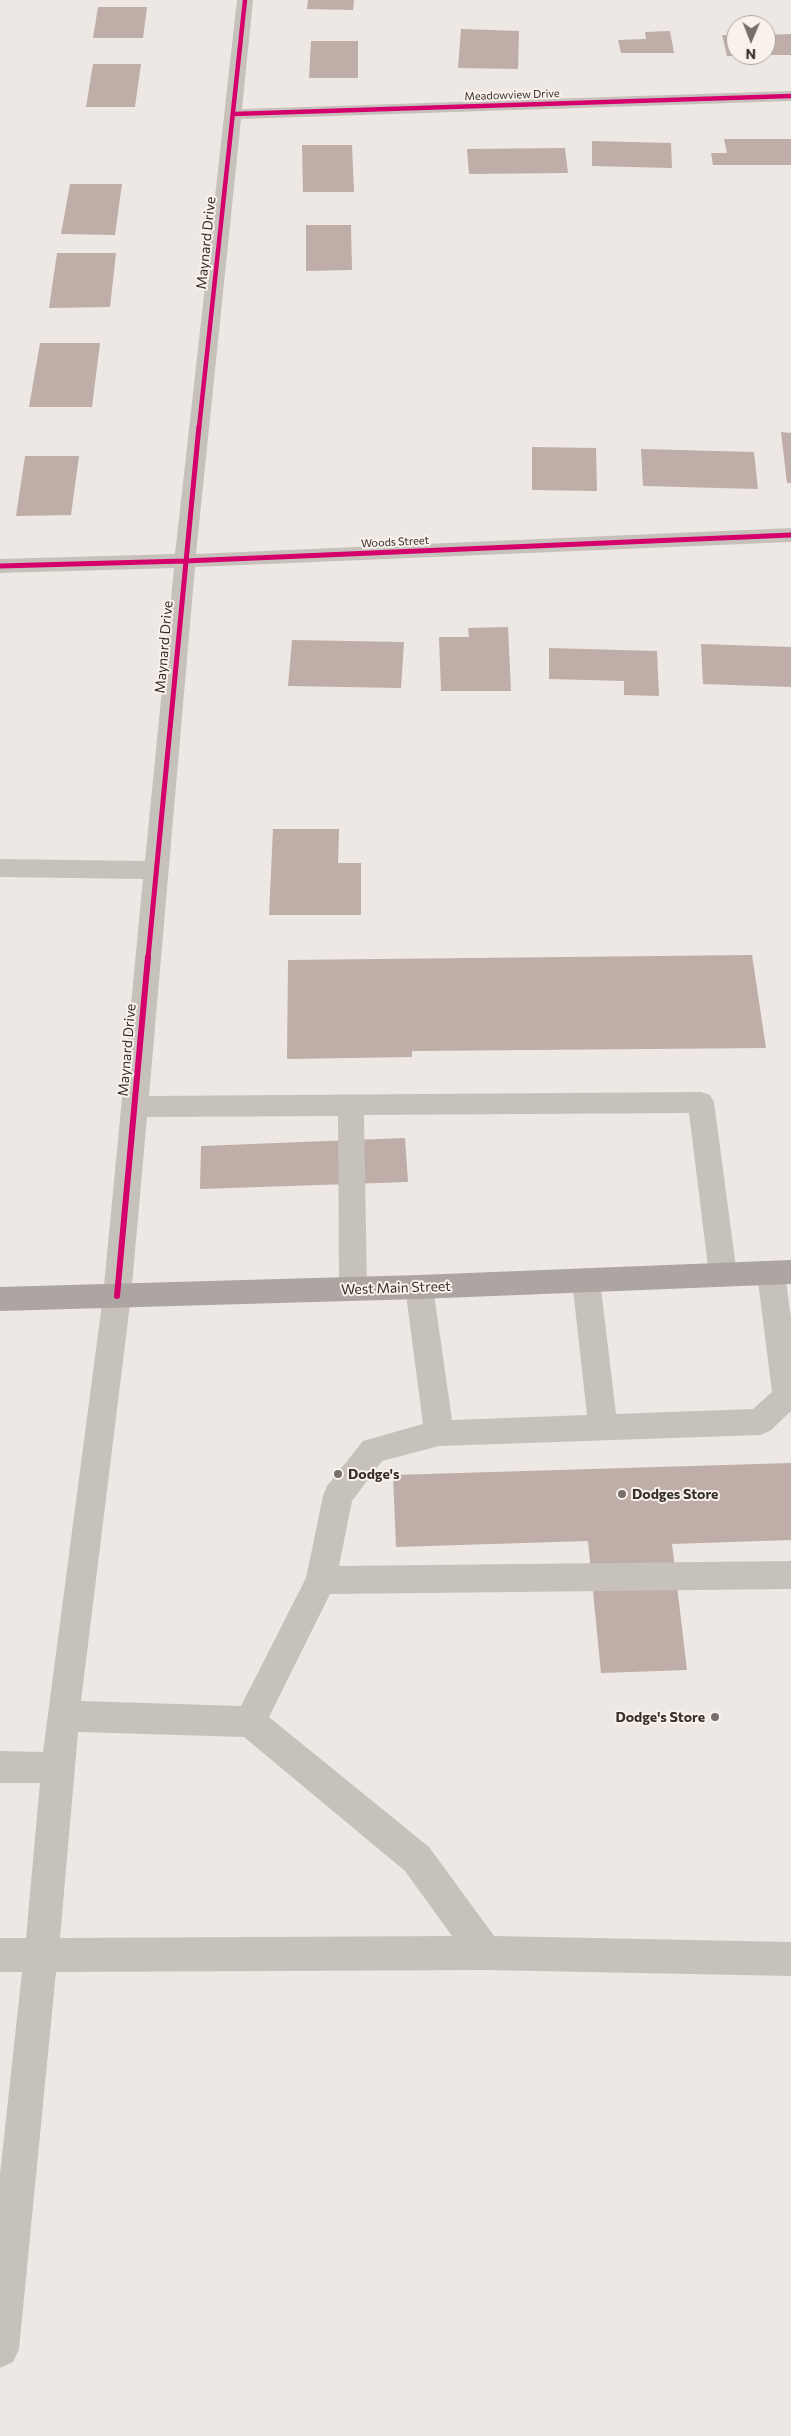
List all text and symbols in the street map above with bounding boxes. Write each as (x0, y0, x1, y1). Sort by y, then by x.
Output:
north arrow (726, 15, 776, 65)
text: N (745, 46, 756, 63)
street label: Meadowview Drive (464, 87, 560, 103)
street label: Maynard Drive (193, 196, 219, 290)
street label: Woods Street (361, 534, 429, 550)
street label: Maynard Drive (152, 600, 176, 694)
street label: Maynard Drive (115, 1003, 139, 1097)
street label: West Main Street (341, 1278, 451, 1298)
place label: Dodge's (348, 1466, 399, 1482)
marker: Dodge's (332, 1468, 344, 1480)
place label: Dodges Store (632, 1486, 718, 1502)
marker: Dodges Store (616, 1488, 628, 1500)
place label: Dodge's Store (615, 1709, 705, 1725)
marker: Dodge's Store (709, 1711, 721, 1723)

